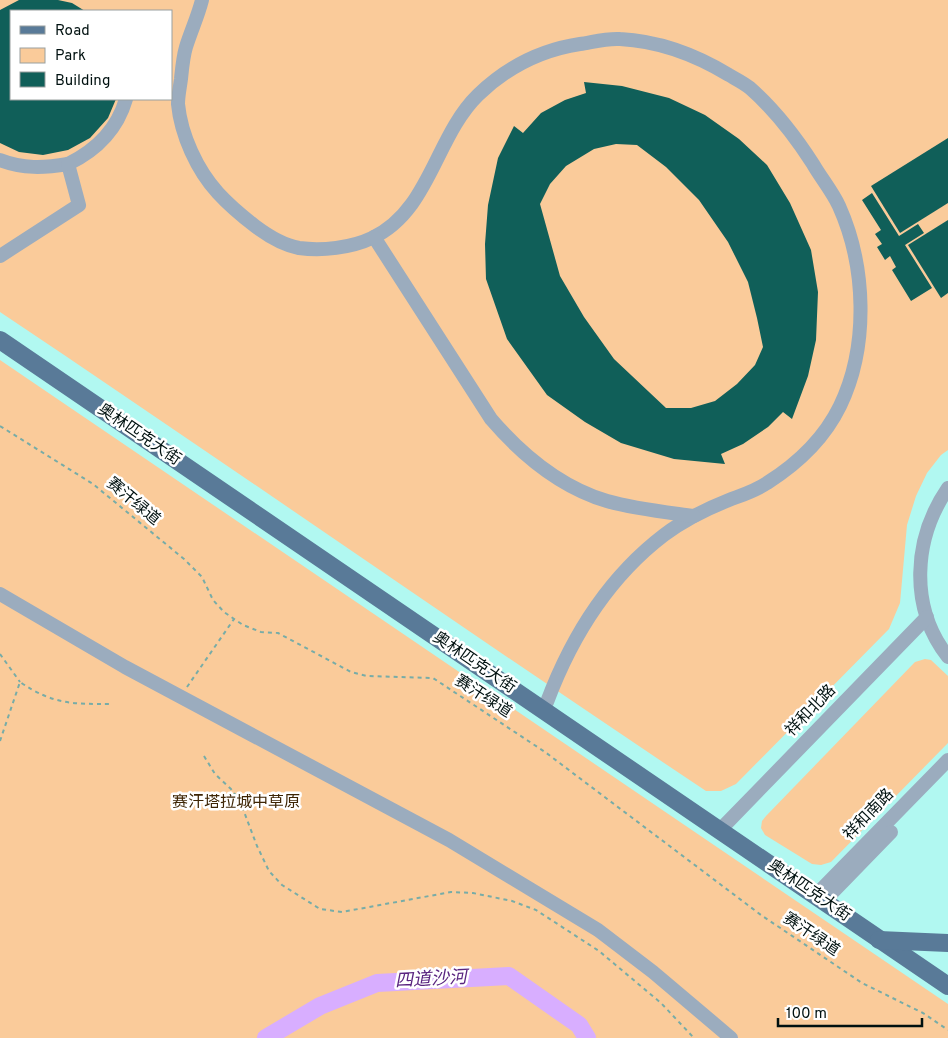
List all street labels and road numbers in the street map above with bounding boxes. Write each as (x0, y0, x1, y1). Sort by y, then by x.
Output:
street label: 奥林匹克大街 (94, 400, 184, 470)
street label: 赛汗绿道 (102, 474, 164, 530)
street label: 奥林匹克大街 (429, 628, 519, 698)
street label: 赛汗绿道 (451, 671, 515, 723)
street label: 祥和北路 (782, 681, 840, 741)
street label: 祥和南路 (840, 785, 898, 845)
street label: 奥林匹克大街 (764, 856, 854, 926)
street label: 赛汗绿道 (779, 909, 843, 961)

